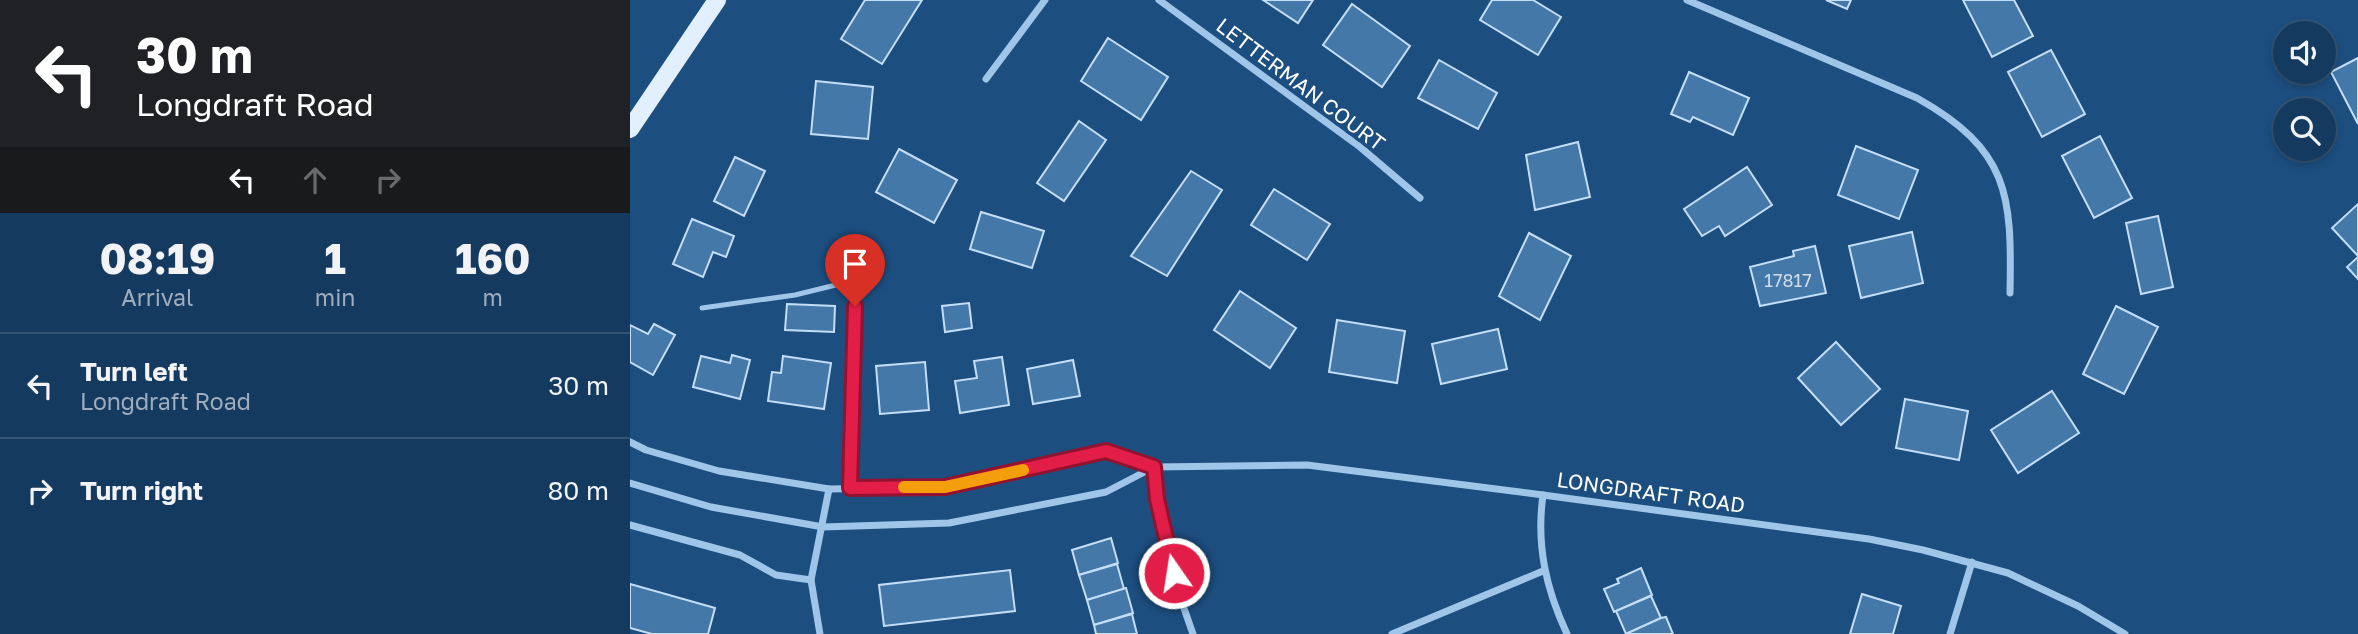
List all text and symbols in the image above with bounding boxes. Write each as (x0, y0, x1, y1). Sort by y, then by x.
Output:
street label: LETTERMAN COURT (1211, 12, 1391, 156)
map controls (2273, 21, 2336, 161)
button: sound (2273, 21, 2336, 84)
text: 30 m (136, 25, 253, 84)
icon: left (21, 28, 112, 119)
text: Longdraft Road (136, 85, 374, 123)
button: search (2273, 98, 2336, 161)
icon: left (223, 161, 261, 199)
icon: ahead (296, 161, 334, 199)
icon: right (369, 161, 407, 199)
text: 08:19 (99, 233, 215, 283)
text: 1 (324, 233, 346, 283)
text: 160 (455, 233, 531, 283)
pin (825, 234, 885, 306)
icon: arrive (836, 245, 874, 283)
house number: 17817 (1764, 269, 1812, 291)
text: Arrival (121, 283, 193, 311)
text: min (315, 283, 355, 311)
text: m (483, 283, 503, 311)
text: Turn left (80, 356, 188, 387)
icon: left (21, 367, 59, 405)
text: 30 m (548, 370, 609, 401)
text: Longdraft Road (80, 387, 251, 415)
street label: LONGDRAFT ROAD (1555, 466, 1747, 518)
icon: right (21, 472, 59, 510)
text: Turn right (80, 475, 203, 506)
text: 80 m (548, 475, 609, 506)
position arrow (1137, 536, 1211, 610)

